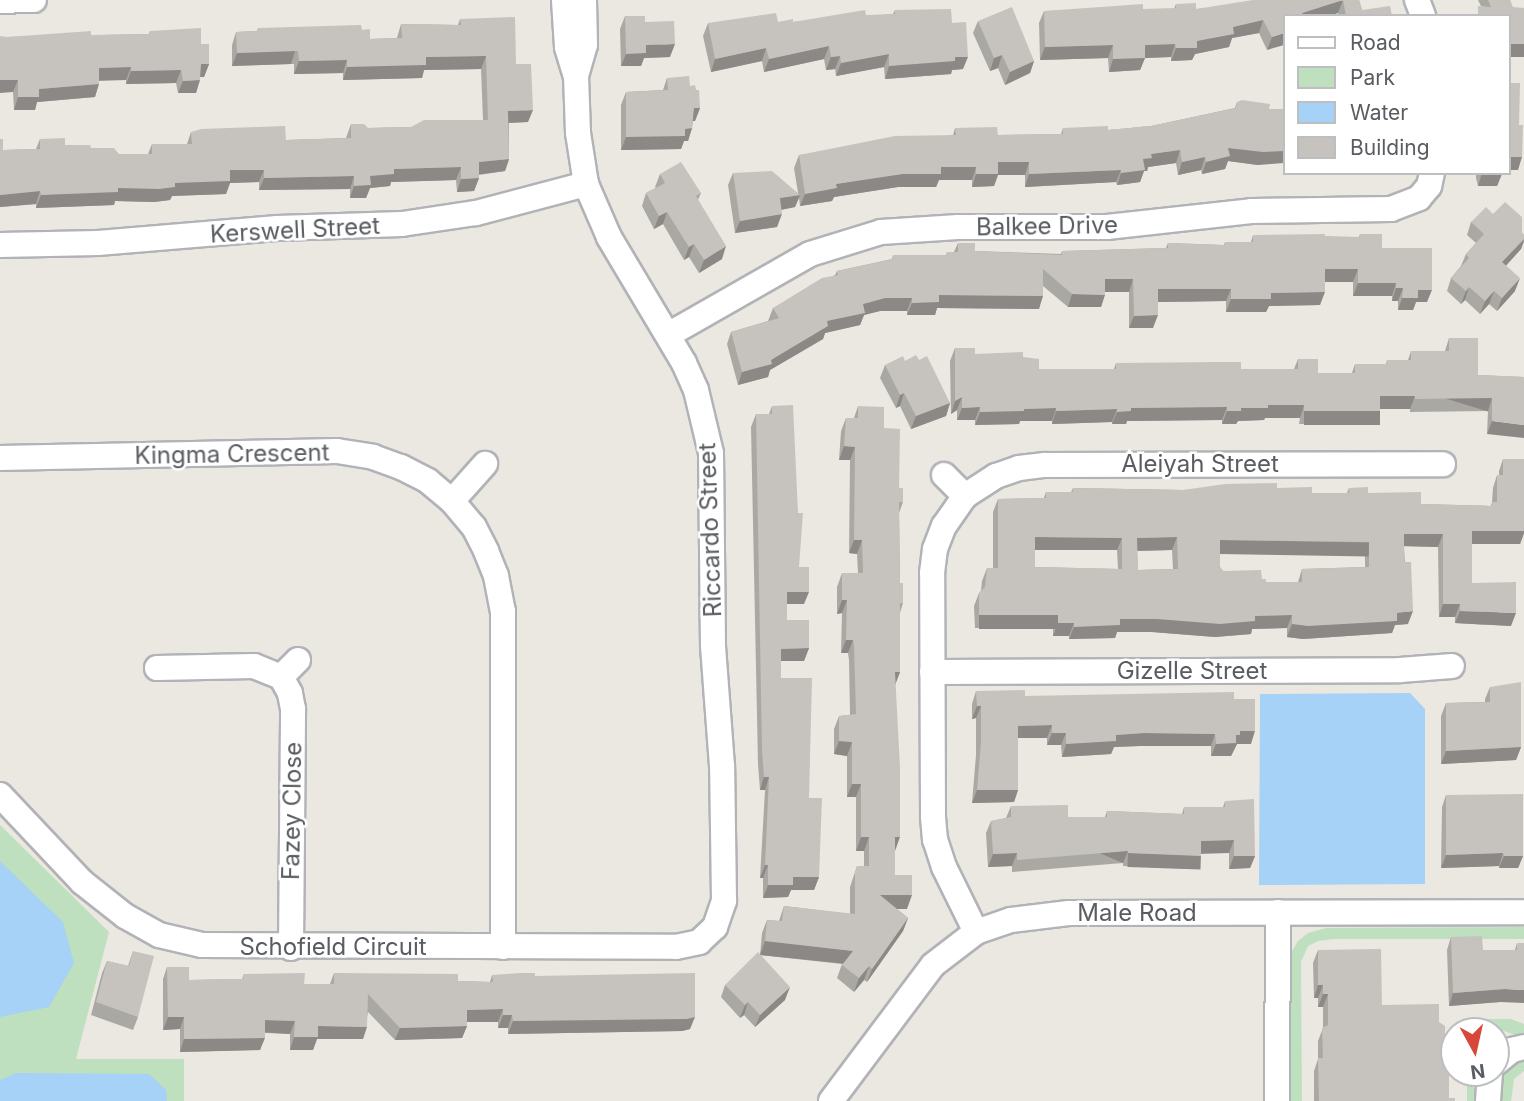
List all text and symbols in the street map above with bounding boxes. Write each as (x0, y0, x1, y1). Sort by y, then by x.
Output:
legend (1282, 14, 1510, 175)
text: Road (1350, 30, 1401, 55)
text: Park (1350, 65, 1395, 90)
text: Water (1350, 100, 1408, 125)
text: Building (1350, 135, 1430, 160)
street label: Balkee Drive (976, 210, 1118, 242)
street label: Kerswell Street (209, 211, 381, 249)
street label: Kingma Crescent (134, 438, 330, 470)
street label: Riccardo Street (693, 442, 727, 618)
street label: Aleiyah Street (1121, 450, 1279, 478)
street label: Gizelle Street (1117, 657, 1267, 685)
street label: Fazey Close (276, 742, 308, 880)
street label: Male Road (1077, 899, 1197, 927)
street label: Schofield Circuit (239, 933, 427, 961)
north arrow (1440, 1017, 1510, 1087)
text: N (1469, 1059, 1486, 1084)

